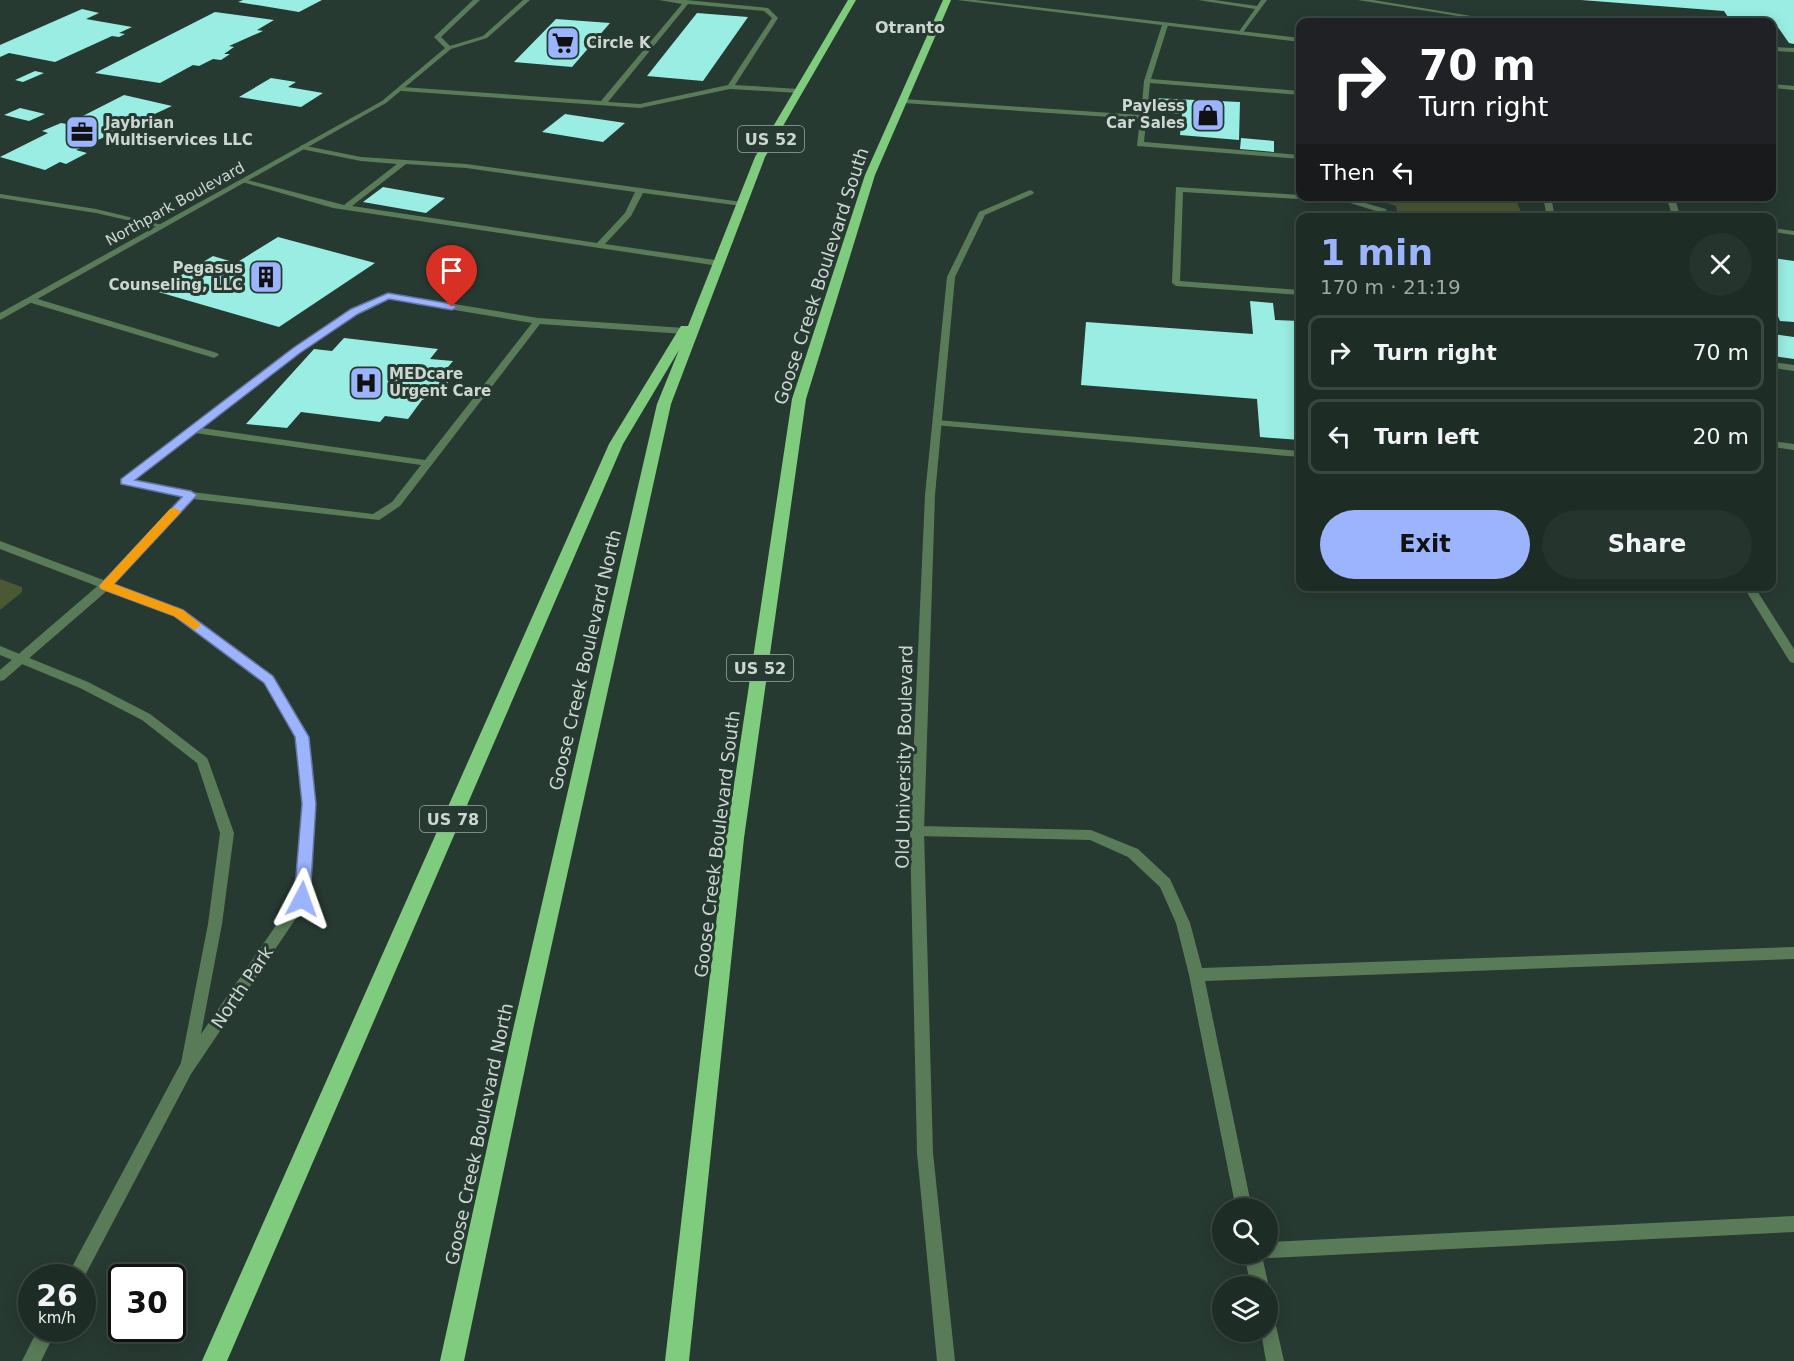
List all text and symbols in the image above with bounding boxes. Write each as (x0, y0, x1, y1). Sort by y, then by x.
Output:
district label: Otranto (875, 18, 945, 37)
supermarket icon: Circle K (545, 25, 581, 61)
place label: Circle K (586, 34, 652, 52)
text: 70 m (1419, 41, 1536, 90)
icon: right (1320, 42, 1398, 120)
text: Turn right (1419, 91, 1548, 122)
place label: Payless Car Sales (1106, 97, 1185, 132)
shop icon: Payless Car Sales (1190, 97, 1226, 133)
office icon: Jaybrian Multiservices LLC (64, 114, 100, 150)
place label: Jaybrian Multiservices LLC (104, 114, 253, 149)
road number: US 52 (738, 126, 804, 152)
street label: Goose Creek Boulevard South (769, 145, 873, 407)
icon: left (1387, 156, 1420, 189)
street label: Northpark Boulevard (102, 158, 248, 250)
text: Then (1320, 160, 1375, 185)
text: 1 min (1320, 232, 1433, 273)
button: close (1689, 233, 1752, 296)
pin (426, 245, 477, 307)
icon: arrive (435, 254, 468, 287)
place label: Pegasus Counseling, LLC (108, 259, 243, 294)
building icon: Pegasus Counseling, LLC (248, 259, 284, 295)
text: 170 m · 21:19 (1320, 275, 1461, 299)
icon: right (1323, 336, 1356, 369)
text: Turn right (1374, 340, 1497, 365)
text: 70 m (1693, 340, 1749, 365)
hospital icon: MEDcare Urgent Care (348, 365, 384, 401)
place label: MEDcare Urgent Care (389, 365, 491, 400)
icon: left (1323, 420, 1356, 453)
text: Turn left (1374, 424, 1479, 449)
text: 20 m (1693, 424, 1749, 449)
button: Exit (1320, 510, 1530, 579)
button: Share (1542, 510, 1752, 579)
street label: Goose Creek Boulevard North (545, 527, 625, 793)
street label: Old University Boulevard (892, 645, 916, 869)
road number: US 52 (727, 655, 793, 681)
street label: Goose Creek Boulevard South (690, 709, 744, 979)
road number: US 78 (420, 806, 486, 832)
position arrow (270, 867, 334, 931)
street label: North Park (207, 941, 278, 1032)
street label: Goose Creek Boulevard North (441, 1001, 517, 1267)
map controls (1212, 1198, 1278, 1342)
button: search (1212, 1198, 1278, 1264)
speed limit sign: 30 (108, 1264, 186, 1342)
button: layers (1212, 1276, 1278, 1342)
text: 26 (36, 1278, 78, 1313)
text: km/h (38, 1309, 76, 1327)

